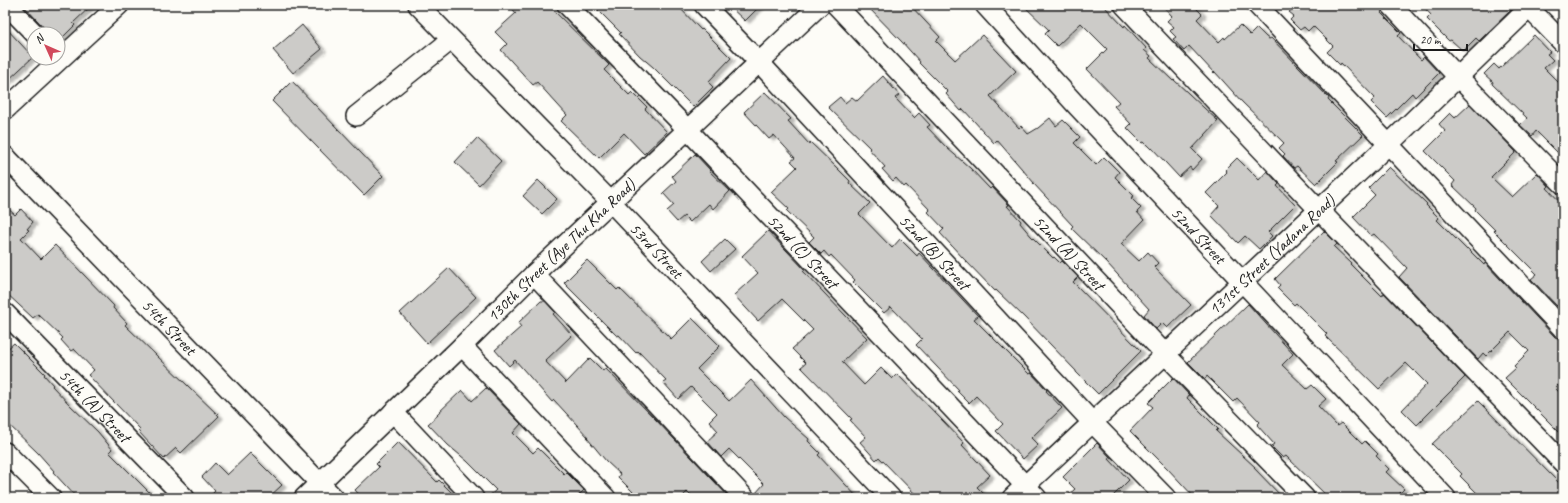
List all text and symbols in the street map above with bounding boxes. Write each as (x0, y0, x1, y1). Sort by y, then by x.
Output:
north arrow (26, 26, 66, 66)
scale bar (1414, 26, 1467, 52)
text: N (32, 30, 48, 46)
text: 20 m (1420, 32, 1442, 48)
street label: 130th Street (Aye Thu Kha Road) (482, 173, 640, 326)
street label: 131st Street (Yadana Road) (1204, 189, 1340, 319)
street label: 52nd Street (1167, 202, 1232, 270)
street label: 52nd (C) Street (763, 210, 845, 294)
street label: 52nd (B) Street (895, 210, 976, 296)
street label: 52nd (A) Street (1029, 211, 1111, 296)
street label: 53rd Street (625, 218, 689, 284)
street label: 54th Street (138, 294, 203, 361)
street label: 54th (A) Street (55, 365, 137, 448)

